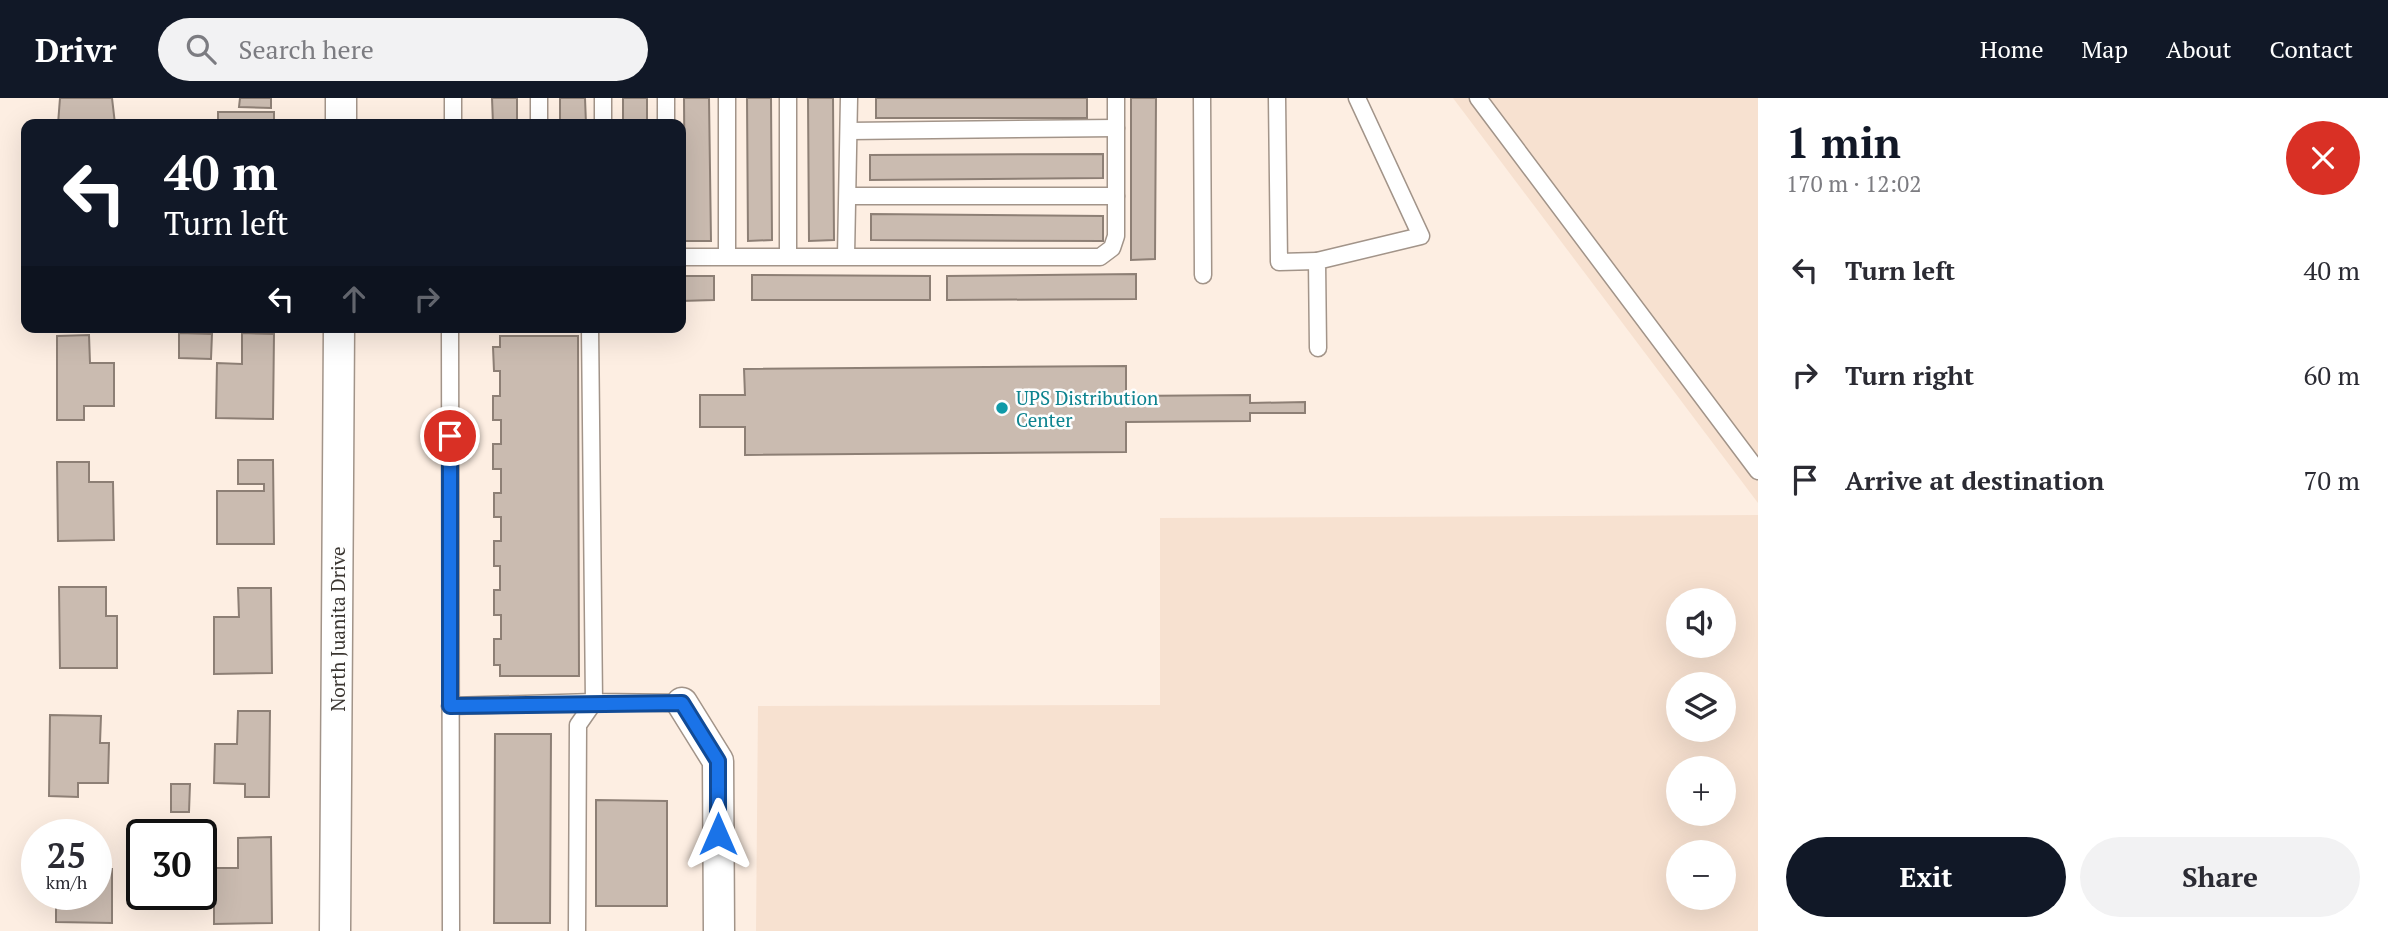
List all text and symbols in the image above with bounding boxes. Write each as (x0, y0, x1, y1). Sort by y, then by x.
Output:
search box (158, 18, 648, 81)
text: Drivr (35, 28, 116, 71)
icon: search (182, 30, 220, 68)
text: Search here (238, 32, 374, 66)
text: Home (1980, 33, 2044, 65)
text: Map (2082, 33, 2128, 65)
text: About (2166, 33, 2232, 65)
text: Contact (2270, 33, 2353, 65)
text: 1 min (1786, 114, 1901, 170)
button: close (2286, 121, 2360, 195)
text: 40 m (164, 139, 278, 204)
icon: left (49, 147, 140, 238)
text: 170 m · 12:02 (1786, 168, 1921, 199)
text: Turn left (164, 202, 288, 244)
icon: left (1786, 251, 1824, 289)
text: Turn left (1845, 253, 1955, 287)
text: 40 m (2304, 253, 2360, 287)
icon: left (262, 280, 300, 318)
icon: ahead (335, 280, 373, 318)
icon: right (408, 280, 446, 318)
icon: right (1786, 356, 1824, 394)
text: Turn right (1845, 358, 1974, 392)
text: 60 m (2304, 358, 2360, 392)
place label: UPS Distribution Center (1016, 385, 1158, 432)
marker: UPS Distribution Center (994, 400, 1010, 416)
pin (420, 406, 480, 466)
icon: arrive (431, 417, 469, 455)
icon: arrive (1786, 461, 1824, 499)
text: Arrive at destination (1845, 463, 2104, 497)
text: 70 m (2304, 463, 2360, 497)
street label: North Juanita Drive (325, 546, 350, 712)
map controls (1666, 588, 1736, 910)
button: sound (1666, 588, 1736, 658)
button: layers (1666, 672, 1736, 742)
button: + (1666, 756, 1736, 826)
position arrow (681, 797, 755, 871)
speed limit sign: 30 (126, 819, 217, 910)
text: 25 (47, 832, 86, 878)
button: Exit (1786, 837, 2066, 917)
button: Share (2080, 837, 2360, 917)
button: − (1666, 840, 1736, 910)
text: km/h (46, 870, 87, 894)

